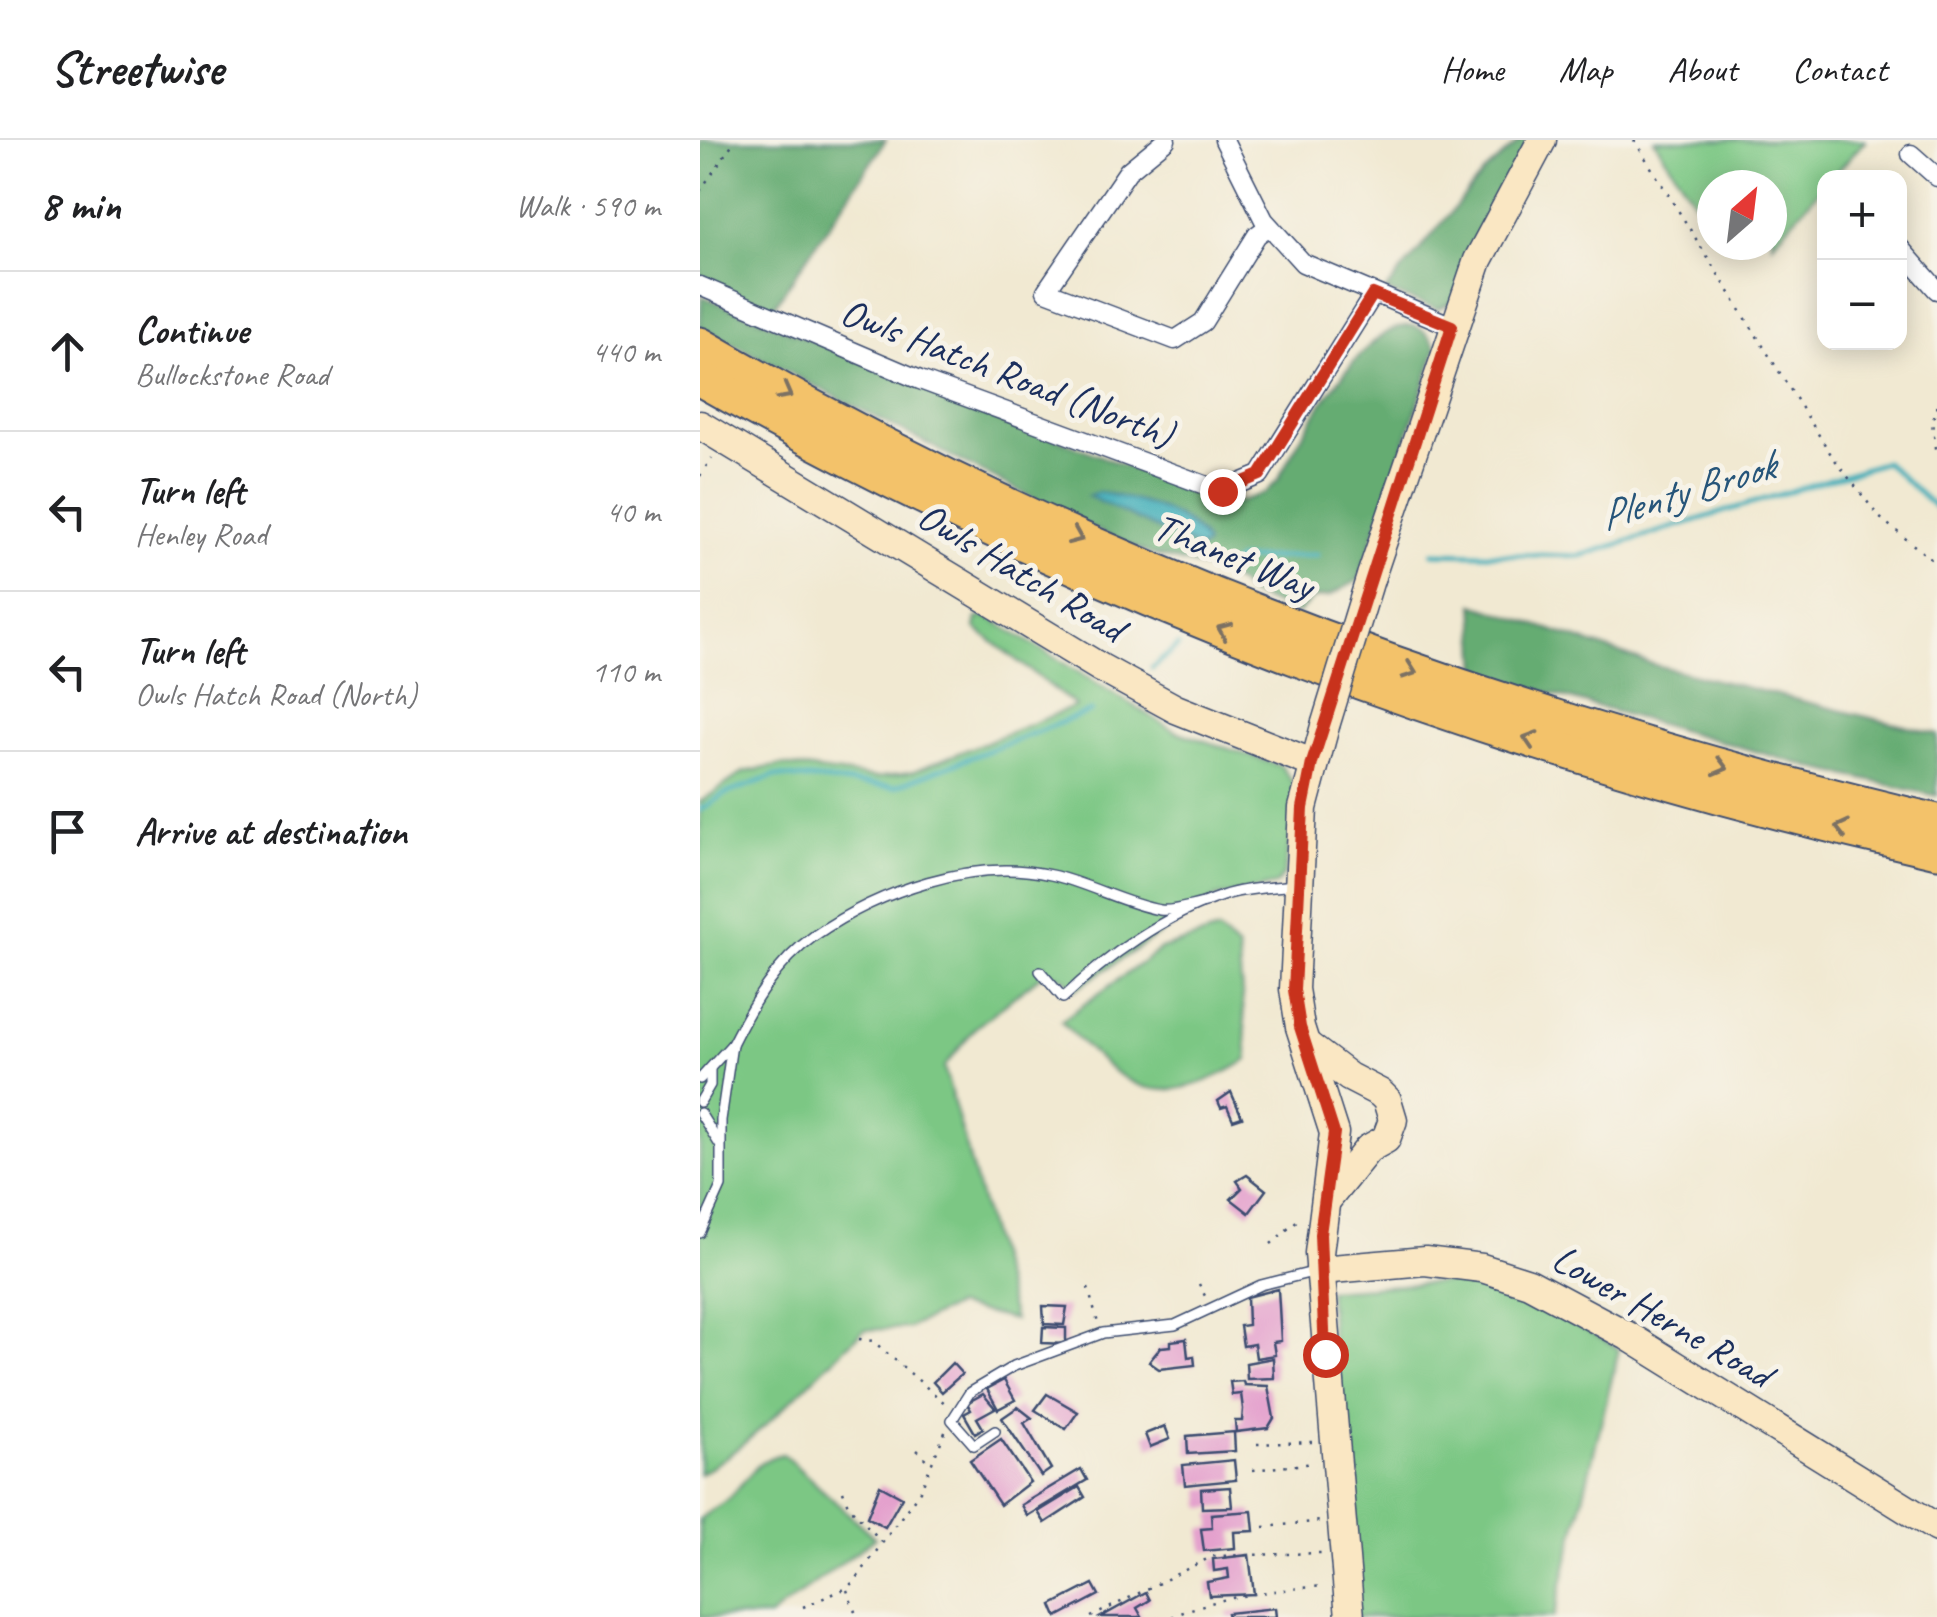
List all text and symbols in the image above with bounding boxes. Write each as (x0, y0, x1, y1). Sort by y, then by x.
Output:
text: Streetwise (50, 39, 223, 99)
text: Home (1441, 47, 1504, 92)
text: Map (1559, 47, 1612, 92)
text: About (1667, 47, 1737, 92)
text: Contact (1792, 47, 1887, 92)
north arrow (1697, 170, 1787, 260)
map controls (1817, 170, 1907, 350)
button: + (1817, 170, 1907, 260)
text: 8 min (40, 179, 120, 232)
text: Walk · 590 m (516, 185, 660, 226)
button: − (1817, 260, 1907, 350)
street label: Owls Hatch Road (North) (834, 287, 1182, 460)
text: Continue (135, 307, 249, 354)
icon: ahead (40, 324, 95, 379)
text: 440 m (591, 331, 660, 372)
text: Bullockstone Road (135, 354, 329, 395)
one-way arrow (775, 380, 793, 400)
water label: Plenty Brook (1593, 437, 1788, 543)
text: Turn left (135, 467, 245, 514)
route end (1200, 469, 1246, 515)
icon: left (40, 484, 95, 539)
text: 40 m (606, 491, 660, 532)
street label: Owls Hatch Road (909, 491, 1139, 656)
street label: Thanet Way (1147, 501, 1324, 612)
text: Henley Road (135, 514, 267, 555)
one-way arrow (1066, 525, 1084, 545)
one-way arrow (1216, 621, 1234, 641)
text: Turn left (135, 627, 245, 674)
icon: left (40, 644, 95, 699)
text: 110 m (591, 651, 660, 692)
one-way arrow (1401, 659, 1418, 680)
text: Owls Hatch Road (North) (135, 674, 417, 715)
one-way arrow (1522, 730, 1539, 751)
one-way arrow (1712, 756, 1729, 777)
icon: arrive (40, 804, 95, 859)
text: Arrive at destination (135, 808, 407, 855)
one-way arrow (1834, 819, 1851, 840)
street label: Lower Herne Road (1543, 1233, 1786, 1402)
route start (1303, 1332, 1349, 1378)

